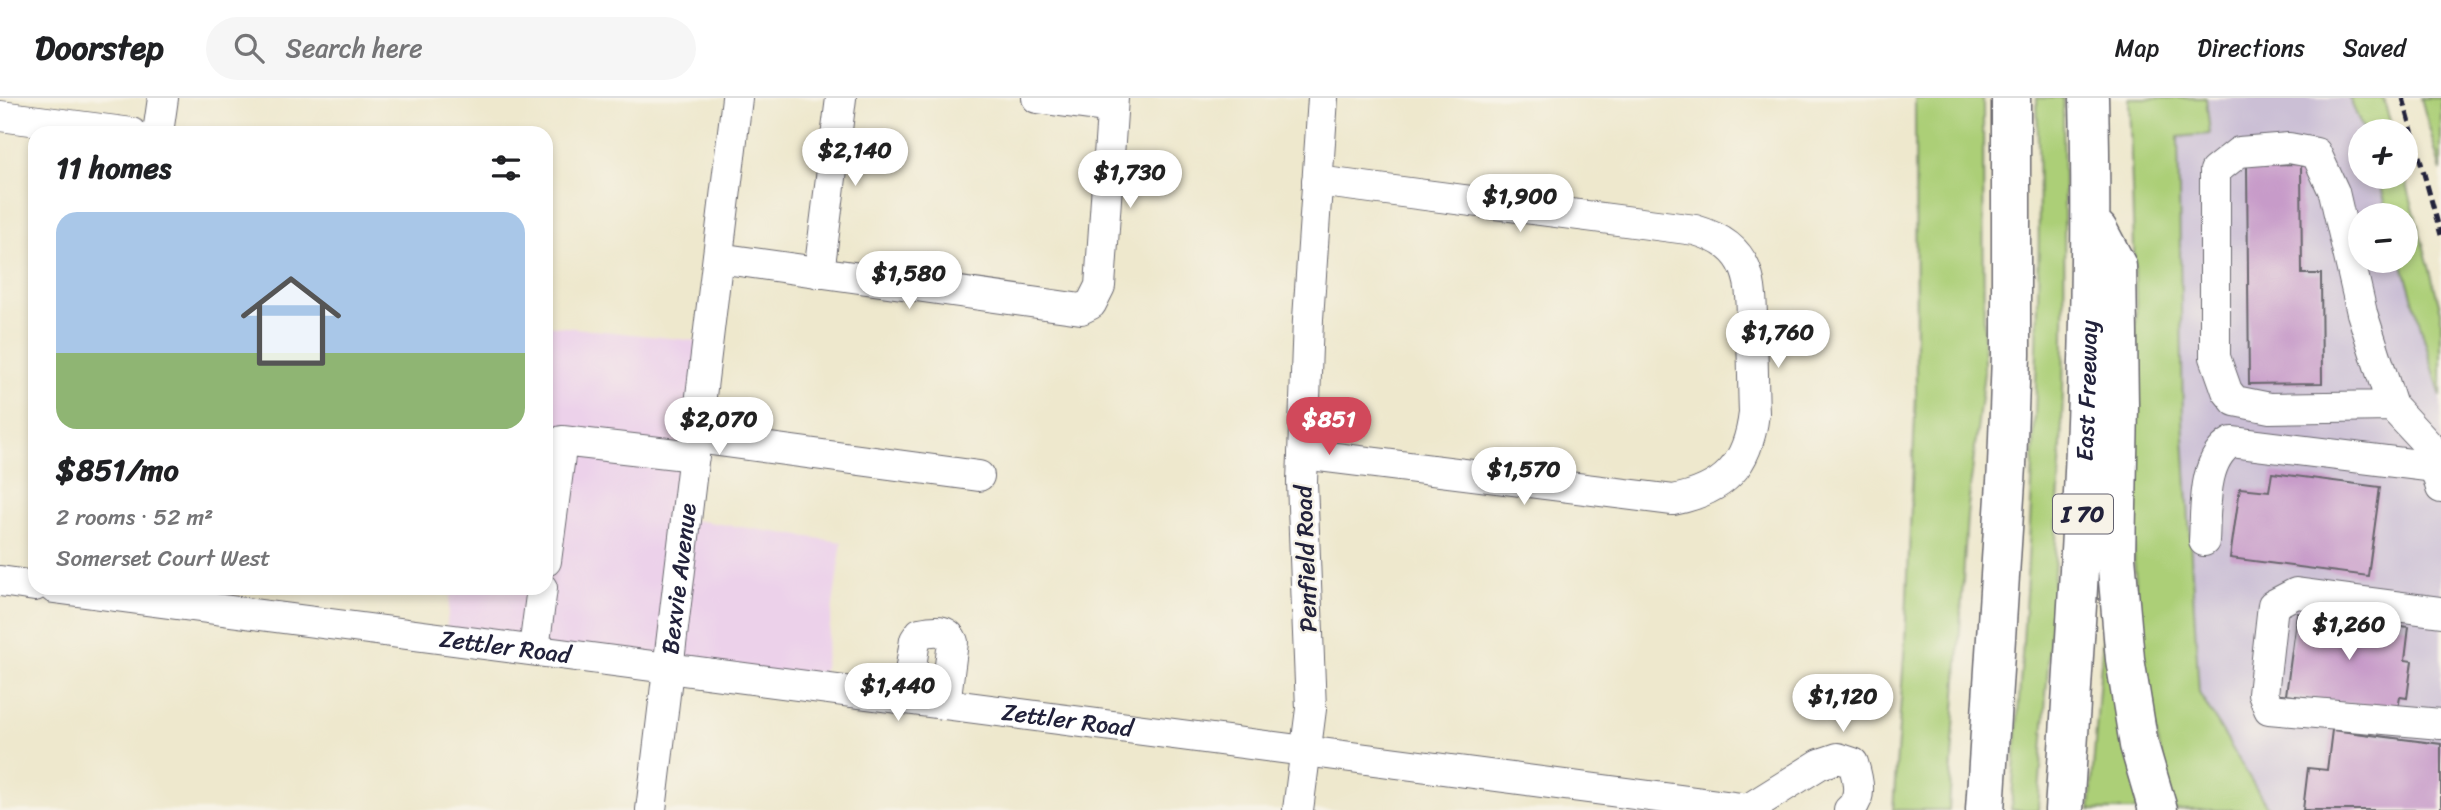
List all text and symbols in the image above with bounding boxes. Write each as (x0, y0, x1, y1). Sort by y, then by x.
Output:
search box (206, 17, 696, 80)
text: Doorstep (35, 19, 164, 77)
text: Search here (286, 25, 423, 71)
text: Map (2115, 27, 2159, 69)
text: Directions (2197, 27, 2305, 69)
text: Saved (2343, 27, 2406, 69)
icon: search (230, 29, 268, 67)
map controls (2348, 119, 2418, 273)
button: + (2348, 119, 2418, 189)
pin: $2,140 (798, 129, 912, 188)
text: $2,140 (818, 130, 892, 171)
text: 11 homes (56, 141, 171, 195)
icon: filters (487, 149, 525, 187)
pin: $1,730 (1073, 150, 1187, 210)
text: $1,730 (1094, 152, 1166, 193)
pin: $1,900 (1463, 174, 1577, 234)
text: $1,900 (1483, 176, 1557, 217)
button: − (2348, 203, 2418, 273)
pin: $1,580 (852, 252, 966, 311)
text: $1,580 (872, 253, 946, 294)
icon: home (228, 258, 354, 384)
pin: $1,760 (1721, 310, 1835, 370)
text: $1,760 (1742, 312, 1814, 353)
street label: East Freeway (2063, 319, 2110, 462)
pin: $2,070 (662, 398, 776, 457)
pin: $851 (1288, 398, 1370, 457)
text: $2,070 (680, 399, 758, 440)
text: $851 (1302, 399, 1356, 440)
text: $851/mo (56, 443, 179, 497)
pin: $1,570 (1467, 448, 1581, 507)
text: $1,570 (1487, 449, 1561, 490)
street label: Penfield Road (1282, 483, 1330, 633)
road number: I 70 (2053, 494, 2113, 534)
text: 2 rooms · 52 m² (56, 497, 213, 538)
street label: Bexvie Avenue (649, 500, 709, 657)
text: Somerset Court West (56, 538, 270, 579)
pin: $1,260 (2292, 602, 2406, 662)
text: $1,260 (2313, 604, 2385, 645)
street label: Zettler Road (437, 617, 575, 676)
pin: $1,440 (841, 664, 955, 723)
text: $1,440 (861, 665, 935, 706)
pin: $1,120 (1786, 674, 1900, 734)
text: $1,120 (1808, 676, 1878, 717)
street label: Zettler Road (999, 691, 1137, 750)

